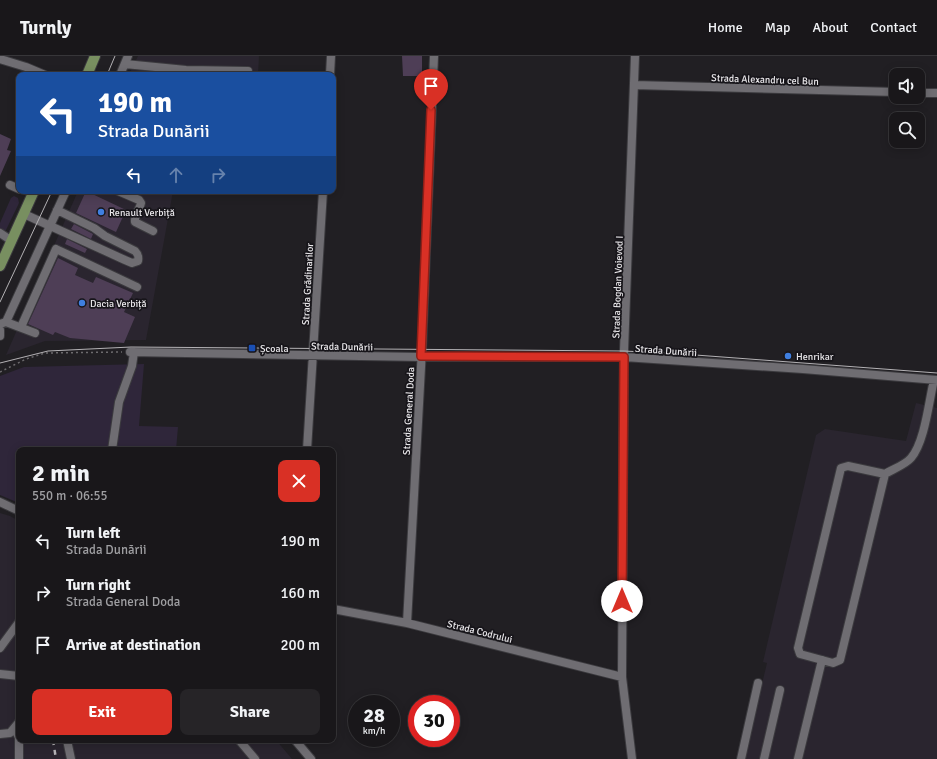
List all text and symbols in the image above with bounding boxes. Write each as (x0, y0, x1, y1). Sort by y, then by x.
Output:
text: Turnly (20, 16, 72, 40)
text: Home (708, 19, 743, 36)
text: Map (765, 19, 790, 36)
text: About (812, 19, 848, 36)
text: Contact (870, 19, 917, 36)
map controls (889, 68, 925, 148)
button: sound (889, 68, 925, 104)
pin (414, 69, 448, 110)
street label: Strada Alexandru cel Bun (711, 72, 819, 88)
icon: arrive (420, 75, 442, 97)
text: 190 m (98, 86, 172, 120)
icon: left (32, 88, 84, 140)
button: search (889, 112, 925, 148)
text: Strada Dunării (98, 120, 210, 142)
icon: left (123, 164, 145, 186)
icon: ahead (165, 164, 187, 186)
icon: right (207, 164, 229, 186)
marker: Renault Verbiță (96, 207, 106, 217)
place label: Renault Verbiță (109, 207, 175, 219)
street label: Strada Bogdan Voievod I (610, 235, 626, 339)
street label: Strada Grădinarilor (300, 242, 316, 325)
marker: Dacia Verbiță (77, 298, 87, 308)
place label: Dacia Verbiță (90, 298, 147, 310)
street label: Strada Dunării (311, 340, 373, 354)
marker: Școala (247, 343, 257, 353)
place label: Școala (260, 343, 289, 355)
street label: Strada Dunării (635, 343, 697, 359)
marker: Henrikar (783, 351, 793, 361)
place label: Henrikar (796, 351, 834, 363)
street label: Strada General Doda (401, 367, 417, 455)
text: 2 min (32, 458, 90, 488)
button: close (278, 460, 320, 502)
text: 550 m · 06:55 (32, 488, 108, 504)
text: Turn left (66, 524, 120, 542)
icon: left (32, 530, 54, 552)
text: 190 m (280, 532, 320, 550)
text: Strada Dunării (66, 542, 147, 558)
text: Turn right (66, 576, 131, 594)
position arrow (601, 580, 643, 622)
icon: right (32, 582, 54, 604)
text: 160 m (280, 584, 320, 602)
text: Strada General Doda (66, 594, 180, 610)
street label: Strada Codrului (446, 618, 514, 646)
icon: arrive (32, 634, 54, 656)
text: Arrive at destination (66, 636, 201, 654)
text: 200 m (280, 636, 320, 654)
button: Exit (32, 689, 172, 735)
button: Share (180, 689, 320, 735)
speed limit sign: 30 (408, 695, 460, 747)
text: 28 (363, 703, 385, 728)
text: km/h (363, 725, 385, 737)

